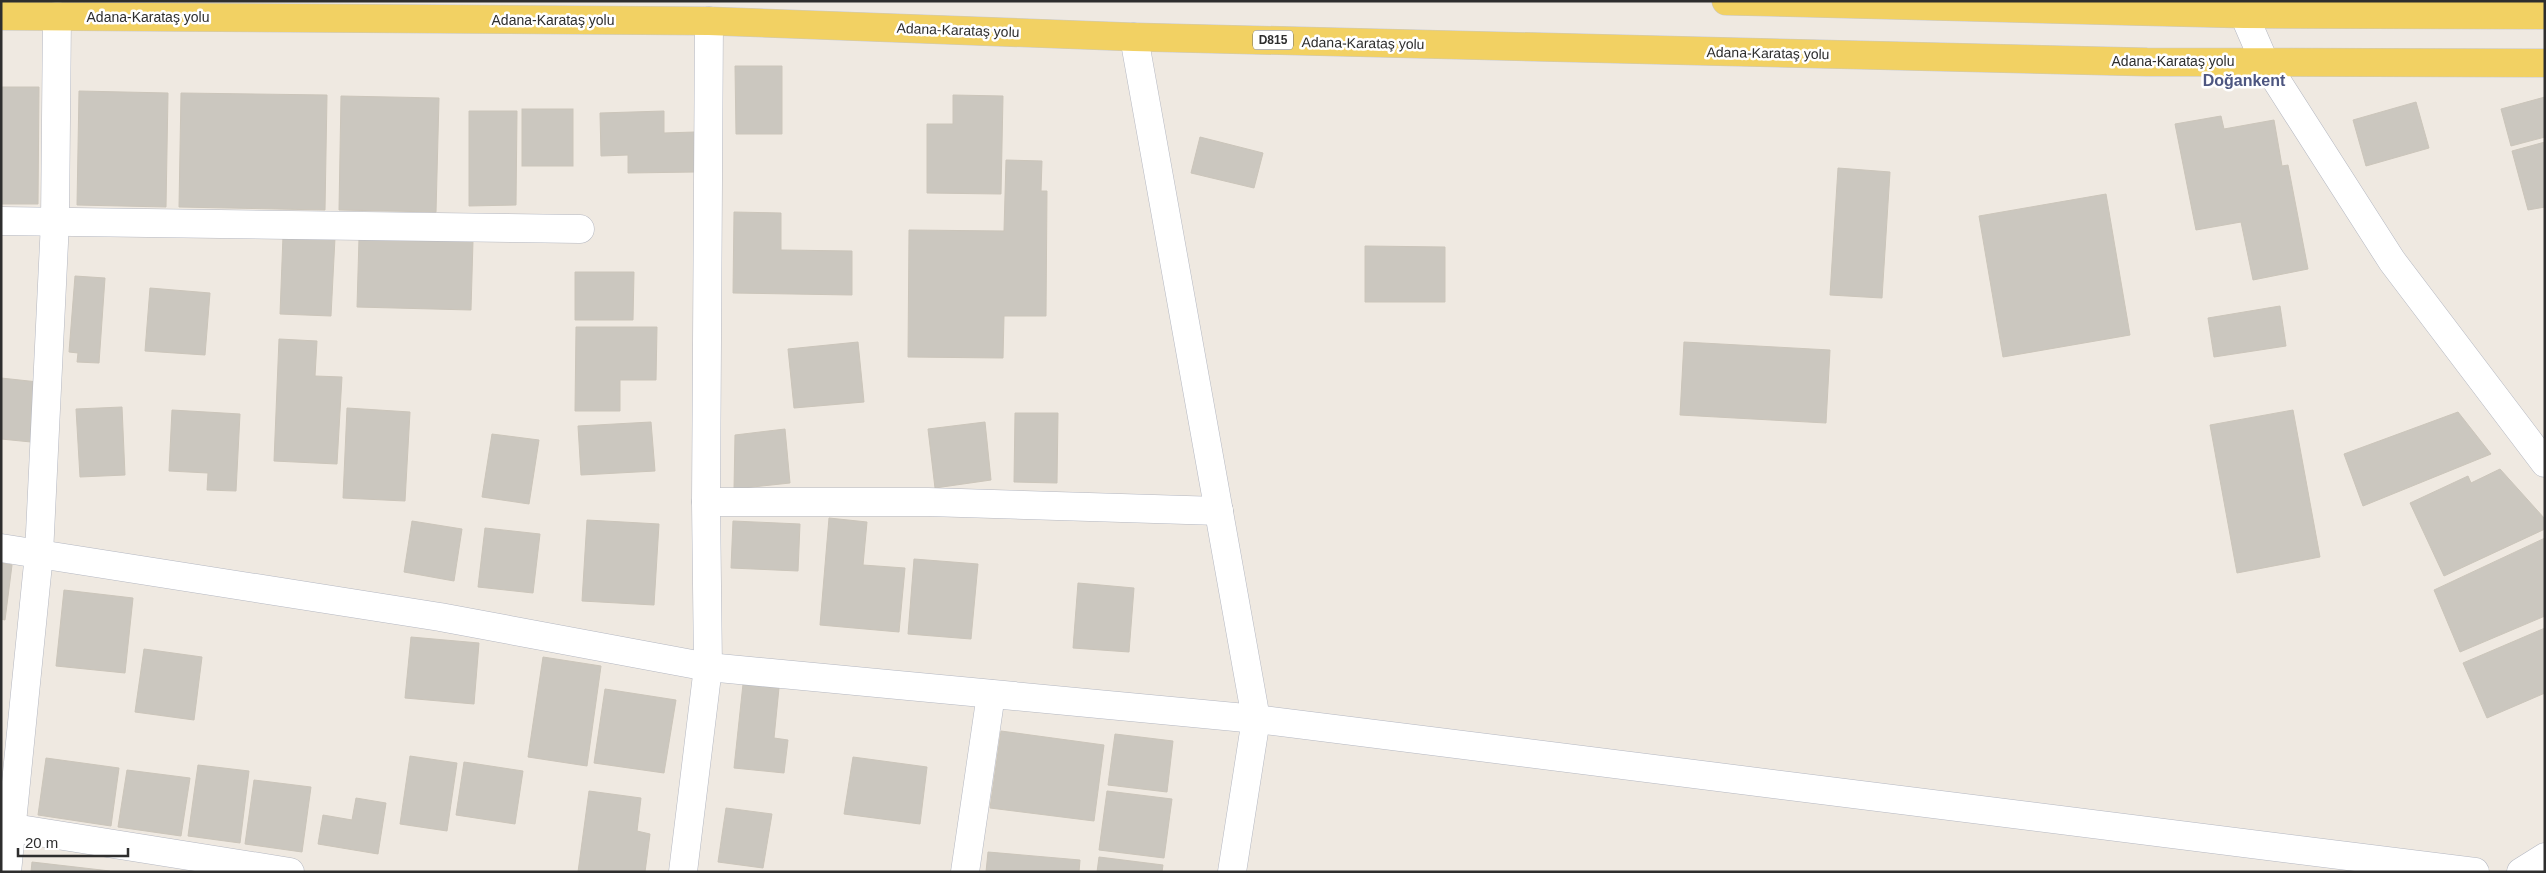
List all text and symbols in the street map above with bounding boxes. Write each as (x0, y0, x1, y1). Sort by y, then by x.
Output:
street label: Adana-Karataş yolu (87, 9, 209, 25)
street label: Adana-Karataş yolu (492, 12, 614, 28)
street label: Adana-Karataş yolu (896, 20, 1020, 40)
road number: D815 (1253, 30, 1293, 50)
street label: Adana-Karataş yolu (1301, 34, 1425, 52)
street label: Adana-Karataş yolu (1706, 44, 1830, 62)
street label: Adana-Karataş yolu (2112, 53, 2234, 69)
district label: Doğankent (2203, 72, 2286, 89)
scale bar (18, 826, 128, 858)
text: 20 m (25, 834, 58, 851)

